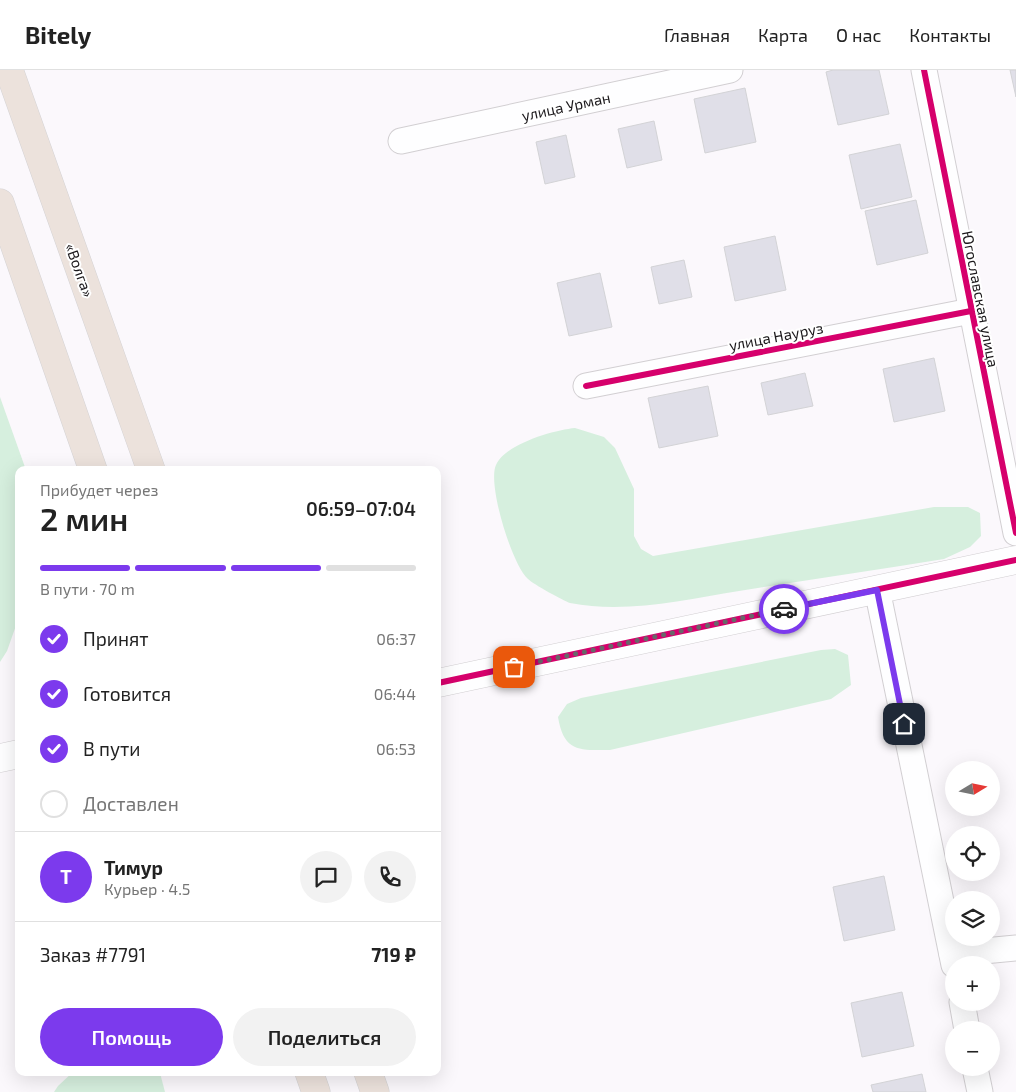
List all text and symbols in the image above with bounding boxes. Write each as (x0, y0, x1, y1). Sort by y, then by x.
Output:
text: Bitely (25, 20, 91, 49)
text: Главная (664, 24, 730, 46)
text: Карта (758, 24, 808, 46)
text: О нас (836, 24, 881, 46)
text: Контакты (909, 24, 991, 46)
street label: улица Урман (520, 88, 612, 125)
street label: Югославская улица (958, 229, 1003, 369)
street label: «Волга» (62, 241, 98, 299)
street label: улица Науруз (727, 318, 825, 355)
text: Прибудет через (40, 480, 158, 499)
text: 06:59–07:04 (306, 497, 416, 520)
text: 2 мин (40, 499, 128, 537)
text: В пути · 70 m (40, 579, 135, 598)
courier (759, 584, 809, 634)
icon: car (770, 595, 798, 623)
icon: check (40, 625, 68, 653)
text: Принят (83, 627, 149, 650)
text: 06:37 (376, 629, 416, 648)
pin (493, 646, 535, 688)
icon: bag (500, 653, 528, 681)
icon: check (40, 680, 68, 708)
text: Готовится (83, 682, 171, 705)
text: 06:44 (374, 684, 416, 703)
pin (883, 703, 925, 745)
icon: home (890, 710, 918, 738)
icon: check (40, 735, 68, 763)
text: В пути (83, 737, 141, 760)
text: 06:53 (376, 739, 416, 758)
north arrow (945, 761, 1000, 816)
map controls (945, 761, 1000, 1076)
text: Доставлен (83, 792, 179, 815)
button: locate (945, 826, 1000, 881)
button: chat (300, 851, 352, 903)
button: phone (364, 851, 416, 903)
text: Тимур (104, 856, 163, 879)
text: Т (60, 865, 72, 888)
text: Курьер · 4.5 (104, 879, 190, 898)
button: layers (945, 891, 1000, 946)
text: Заказ #7791 (40, 943, 146, 966)
text: 719 ₽ (371, 943, 416, 966)
button: + (945, 956, 1000, 1011)
button: Помощь (40, 1008, 223, 1066)
button: Поделиться (233, 1008, 416, 1066)
button: − (945, 1021, 1000, 1076)

